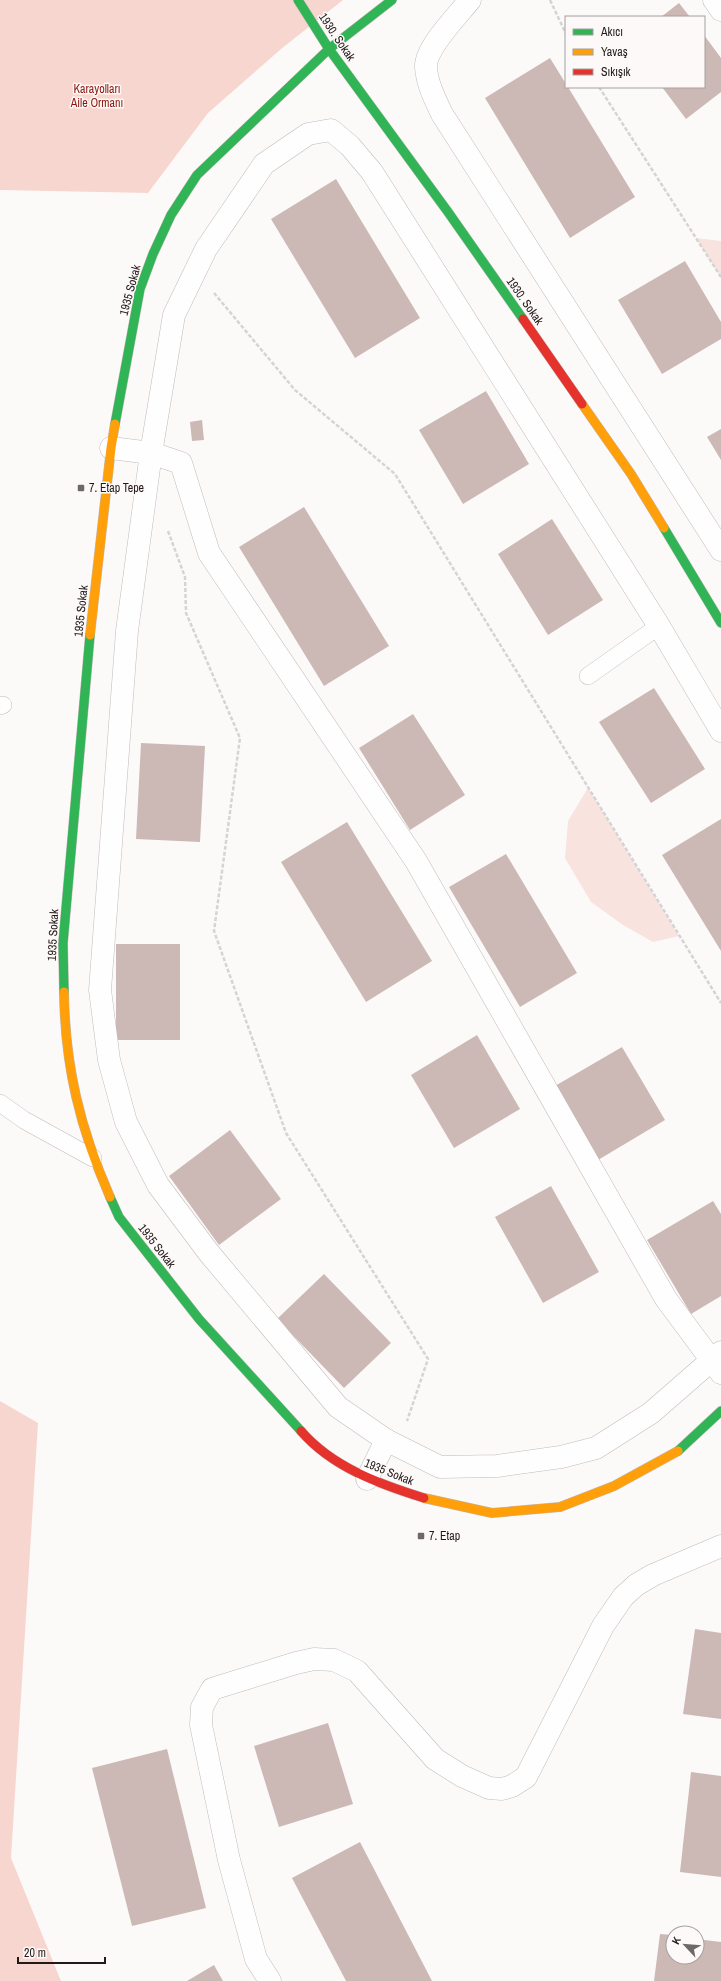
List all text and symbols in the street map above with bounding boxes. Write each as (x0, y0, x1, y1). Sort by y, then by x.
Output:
street label: 1930. Sokak (315, 10, 359, 64)
legend (565, 16, 705, 88)
text: Akıcı (600, 24, 623, 40)
text: Yavaş (601, 44, 628, 60)
text: Sıkışık (601, 64, 631, 80)
park label: Karayolları Aile Ormanı (70, 81, 123, 111)
street label: 1935 Sokak (116, 263, 144, 317)
street label: 1930. Sokak (503, 274, 547, 328)
place label: 7. Etap Tepe (89, 480, 144, 496)
marker: 7. Etap Tepe (76, 483, 86, 493)
street label: 1935 Sokak (70, 584, 92, 638)
street label: 1935 Sokak (44, 909, 62, 961)
street label: 1935 Sokak (135, 1221, 179, 1271)
street label: 1935 Sokak (362, 1455, 416, 1489)
place label: 7. Etap (429, 1528, 460, 1544)
marker: 7. Etap (416, 1531, 426, 1541)
north arrow (665, 1925, 705, 1965)
text: K (668, 1934, 684, 1947)
scale bar (18, 1939, 105, 1965)
text: 20 m (24, 1945, 46, 1961)

